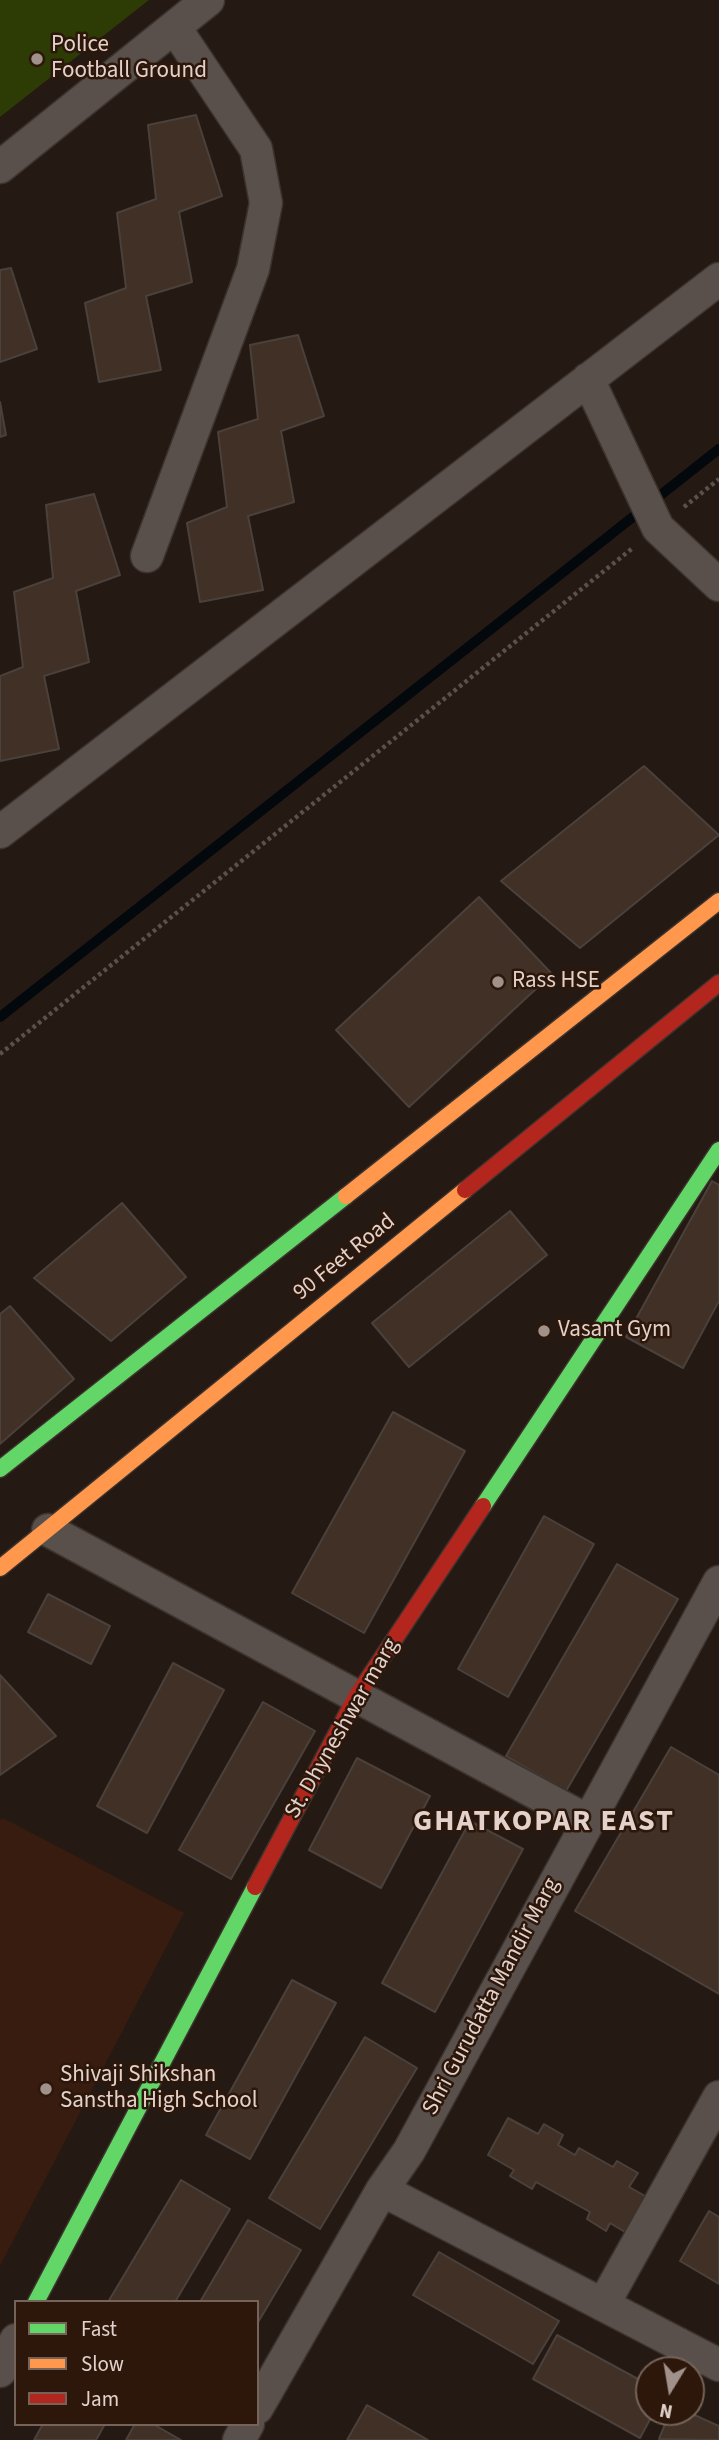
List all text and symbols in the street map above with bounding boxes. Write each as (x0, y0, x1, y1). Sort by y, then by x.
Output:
place label: Police Football Ground (51, 32, 207, 86)
marker: Police Football Ground (29, 51, 45, 67)
place label: Rass HSE (512, 968, 600, 996)
marker: Rass HSE (490, 974, 506, 990)
street label: 90 Feet Road (289, 1209, 401, 1307)
place label: Vasant Gym (558, 1317, 671, 1345)
marker: Vasant Gym (536, 1323, 552, 1339)
street label: St. Dhyneshwar marg (280, 1634, 406, 1824)
district label: GHATKOPAR EAST (415, 1805, 673, 1841)
street label: Shri Gurudatta Mandir Marg (418, 1874, 566, 2120)
place label: Shivaji Shikshan Sanstha High School (60, 2062, 258, 2116)
marker: Shivaji Shikshan Sanstha High School (38, 2081, 54, 2097)
legend (14, 2300, 259, 2426)
text: Fast (81, 2314, 117, 2344)
text: Slow (81, 2349, 124, 2379)
north arrow (635, 2356, 705, 2426)
text: Jam (81, 2384, 119, 2414)
text: N (658, 2396, 675, 2425)

